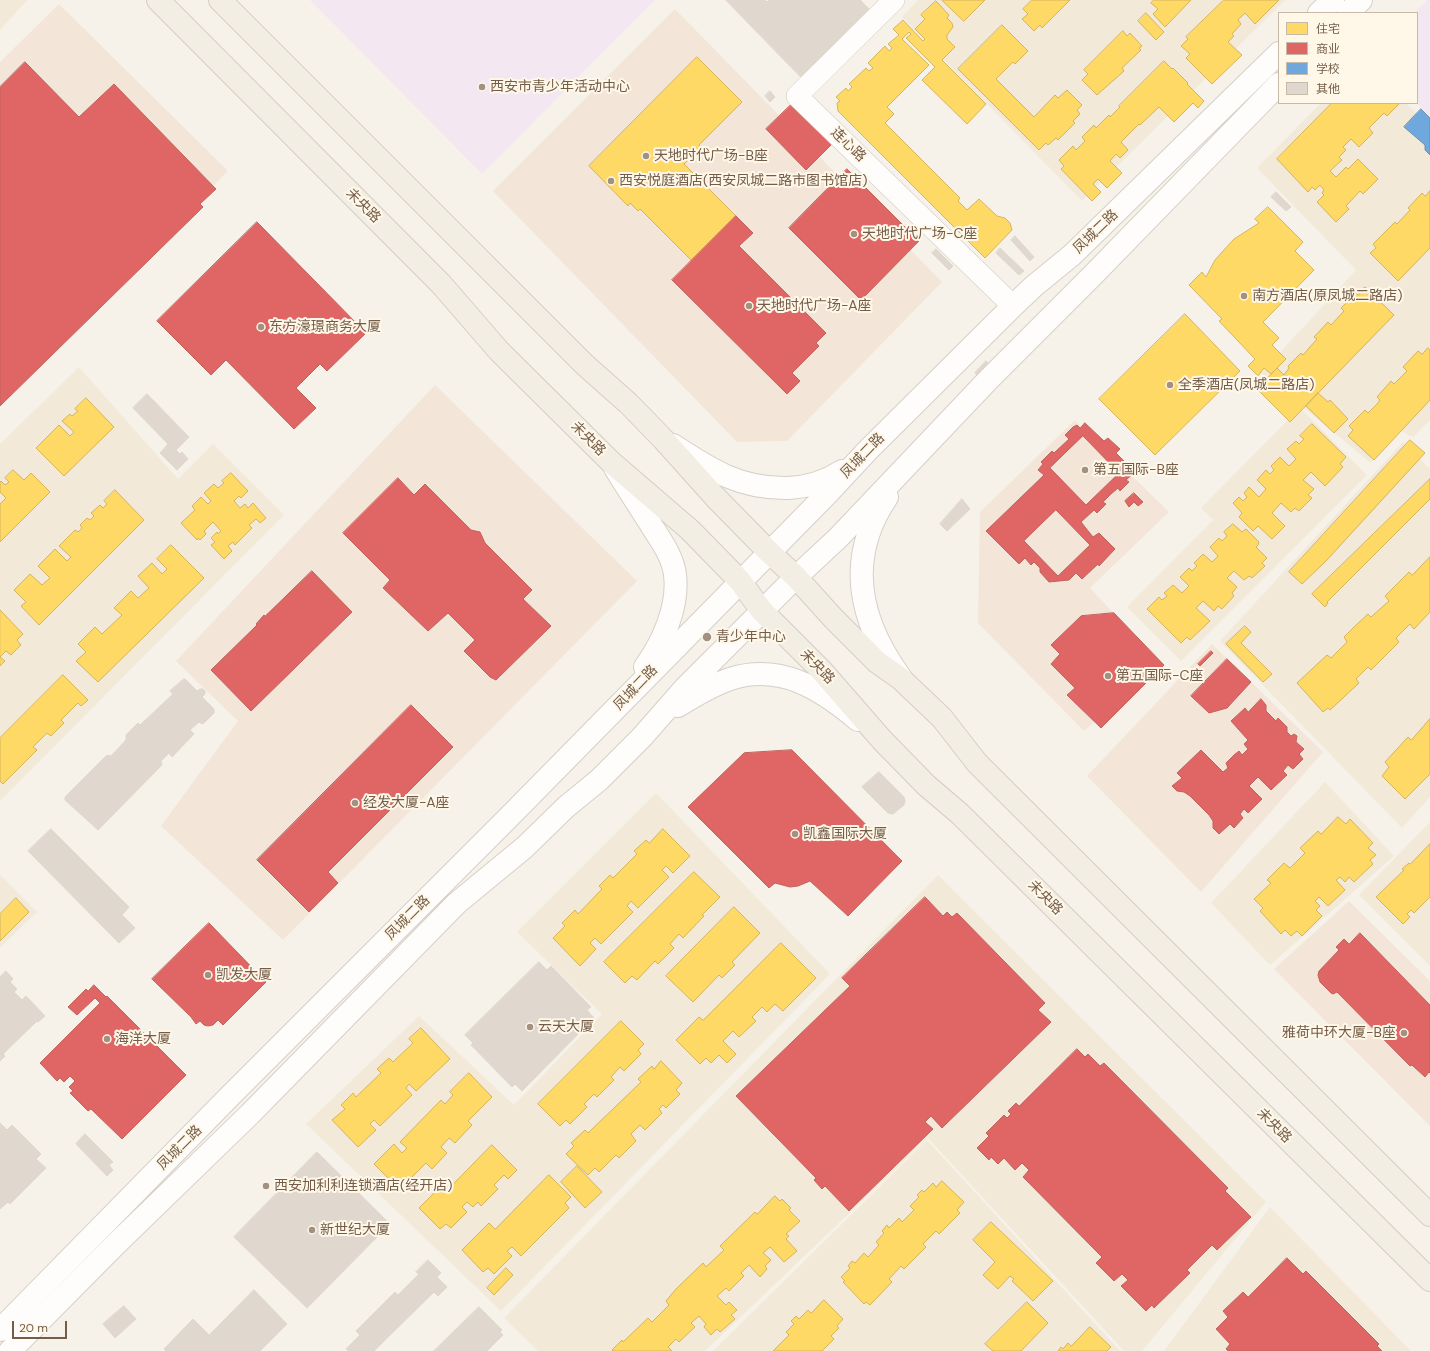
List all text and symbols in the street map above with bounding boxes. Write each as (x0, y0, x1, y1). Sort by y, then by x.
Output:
legend (1278, 12, 1418, 104)
text: 住宅 (1316, 21, 1340, 37)
text: 商业 (1316, 41, 1340, 57)
text: 学校 (1316, 61, 1340, 77)
place label: 西安市青少年活动中心 (490, 79, 630, 95)
text: 其他 (1316, 81, 1340, 97)
marker: 西安市青少年活动中心 (477, 82, 487, 92)
street label: 连心路 (827, 124, 869, 166)
place label: 天地时代广场-B座 (654, 148, 768, 164)
marker: 天地时代广场-B座 (641, 151, 651, 161)
place label: 西安悦庭酒店(西安凤城二路市图书馆店) (619, 173, 867, 189)
marker: 西安悦庭酒店(西安凤城二路市图书馆店) (606, 176, 616, 186)
street label: 未央路 (342, 185, 384, 227)
street label: 凤城二路 (1070, 207, 1122, 257)
place label: 天地时代广场-C座 (862, 226, 978, 242)
marker: 天地时代广场-C座 (849, 229, 859, 239)
place label: 南方酒店(原凤城二路店) (1252, 288, 1402, 304)
marker: 南方酒店(原凤城二路店) (1239, 291, 1249, 301)
place label: 天地时代广场-A座 (757, 298, 871, 314)
marker: 天地时代广场-A座 (744, 301, 754, 311)
place label: 东方濠璟商务大厦 (269, 319, 381, 335)
marker: 东方濠璟商务大厦 (256, 322, 266, 332)
place label: 全季酒店(凤城二路店) (1178, 377, 1314, 393)
marker: 全季酒店(凤城二路店) (1165, 380, 1175, 390)
street label: 未央路 (567, 418, 609, 460)
street label: 凤城二路 (838, 430, 888, 482)
place label: 第五国际-B座 (1093, 462, 1179, 478)
marker: 第五国际-B座 (1080, 465, 1090, 475)
place label: 青少年中心 (716, 629, 786, 645)
marker: 青少年中心 (701, 631, 713, 643)
street label: 未央路 (796, 646, 838, 688)
street label: 凤城二路 (611, 662, 661, 714)
place label: 第五国际-C座 (1116, 668, 1204, 684)
marker: 第五国际-C座 (1103, 671, 1113, 681)
place label: 经发大厦-A座 (363, 795, 449, 811)
marker: 经发大厦-A座 (350, 798, 360, 808)
place label: 凯鑫国际大厦 (803, 826, 887, 842)
marker: 凯鑫国际大厦 (790, 829, 800, 839)
street label: 未央路 (1024, 877, 1066, 919)
street label: 凤城二路 (382, 892, 434, 944)
place label: 凯发大厦 (216, 967, 272, 983)
marker: 凯发大厦 (203, 970, 213, 980)
place label: 云天大厦 (538, 1019, 594, 1035)
marker: 云天大厦 (525, 1022, 535, 1032)
place label: 雅荷中环大厦-B座 (1282, 1025, 1396, 1041)
marker: 雅荷中环大厦-B座 (1399, 1028, 1409, 1038)
place label: 海洋大厦 (115, 1031, 171, 1047)
marker: 海洋大厦 (102, 1034, 112, 1044)
street label: 未央路 (1253, 1105, 1295, 1147)
street label: 凤城二路 (154, 1122, 206, 1174)
place label: 西安加利利连锁酒店(经开店) (274, 1178, 452, 1194)
marker: 西安加利利连锁酒店(经开店) (261, 1181, 271, 1191)
place label: 新世纪大厦 (320, 1222, 390, 1238)
marker: 新世纪大厦 (307, 1225, 317, 1235)
scale bar (14, 1313, 69, 1339)
text: 20 m (19, 1320, 48, 1336)

